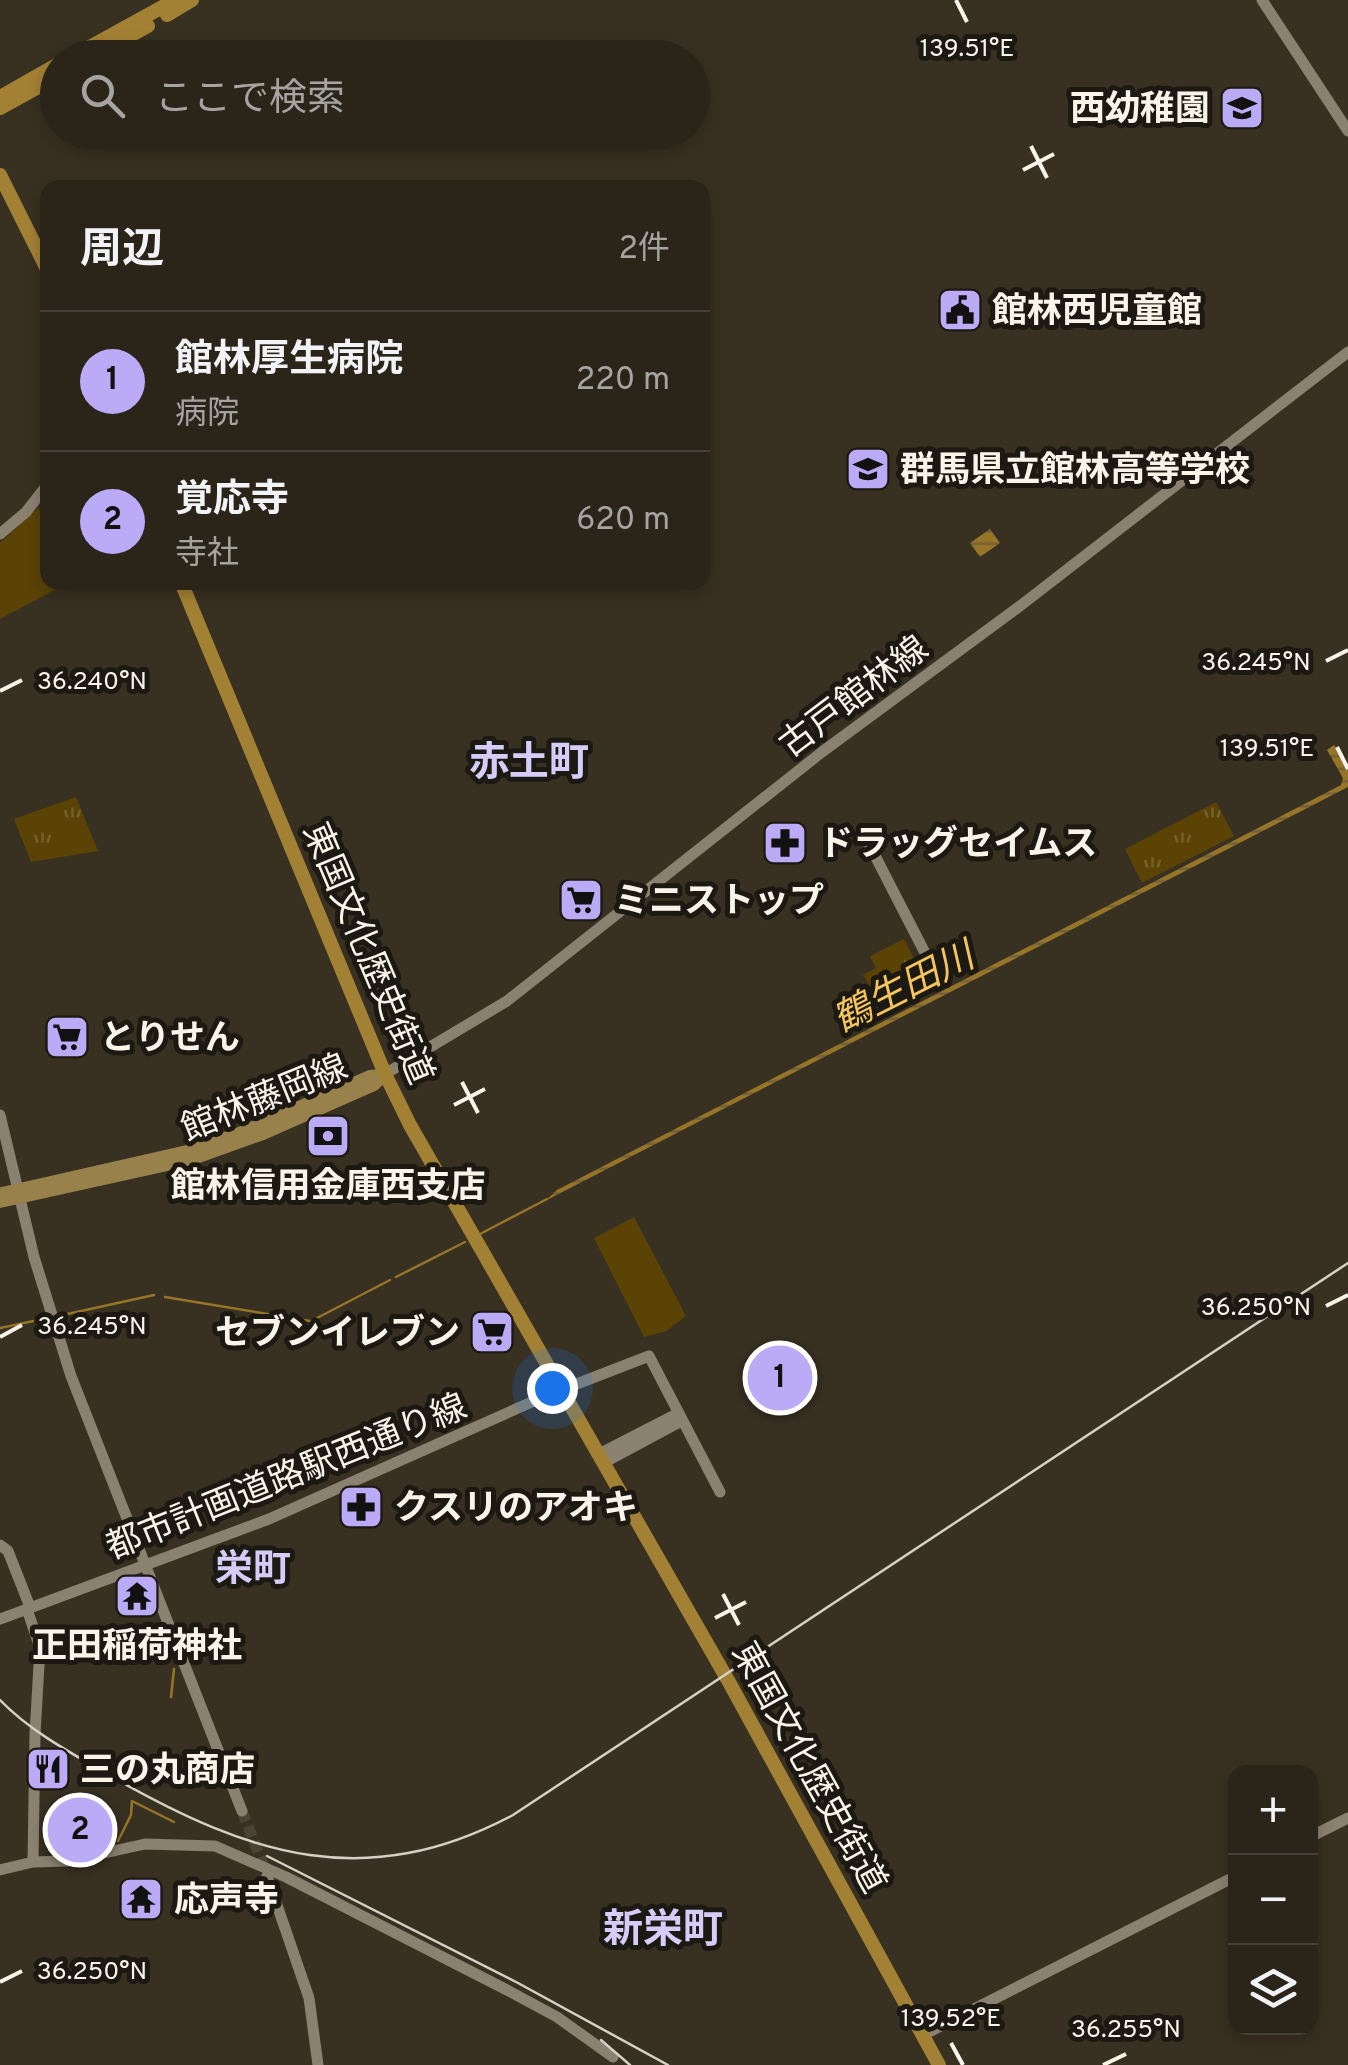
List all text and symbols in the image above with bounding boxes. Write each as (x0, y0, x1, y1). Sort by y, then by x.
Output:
text: 139.51°E (920, 34, 1014, 66)
search box (40, 40, 710, 150)
icon: search (75, 68, 130, 123)
text: ここで検索 (155, 76, 345, 125)
school or university icon: 西幼稚園 (1219, 85, 1265, 131)
place label: 西幼稚園 (1070, 89, 1210, 133)
text: 周辺 (80, 225, 164, 278)
text: 2件 (618, 230, 670, 270)
public building icon: 館林西児童館 (937, 287, 983, 333)
place label: 館林西児童館 (992, 291, 1202, 335)
text: 館林厚生病院 (175, 337, 403, 386)
text: 1 (106, 361, 119, 401)
text: 220 m (576, 361, 670, 401)
text: 病院 (175, 395, 239, 435)
school or university icon: 群馬県立館林高等学校 (845, 446, 891, 492)
place label: 群馬県立館林高等学校 (900, 450, 1250, 494)
text: 覚応寺 (175, 477, 289, 526)
text: 2 (103, 501, 122, 541)
text: 620 m (576, 501, 670, 541)
text: 寺社 (175, 535, 239, 575)
street label: 古戸館林線 (772, 628, 938, 769)
text: 36.245°N (1201, 648, 1311, 680)
text: 36.240°N (37, 667, 147, 699)
text: 139.51°E (1220, 734, 1314, 766)
district label: 赤土町 (469, 740, 589, 790)
street label: 東国文化歴史街道 (291, 817, 441, 1092)
pharmacy icon: ドラッグセイムス (762, 820, 808, 866)
place label: ドラッグセイムス (818, 824, 1097, 868)
supermarket icon: ミニストップ (558, 877, 604, 923)
place label: ミニストップ (614, 881, 824, 925)
water label: 鶴生田川 (826, 932, 987, 1046)
supermarket icon: とりせん (44, 1014, 90, 1060)
place label: とりせん (100, 1018, 240, 1062)
street label: 館林藤岡線 (176, 1047, 355, 1153)
bank icon: 館林信用金庫西支店 (305, 1113, 351, 1159)
place label: 館林信用金庫西支店 (170, 1166, 486, 1210)
text: 36.250°N (1201, 1293, 1311, 1325)
supermarket icon: セブンイレブン (469, 1309, 515, 1355)
text: 36.245°N (37, 1312, 147, 1344)
place label: セブンイレブン (215, 1313, 460, 1357)
pin: 1 (748, 1340, 812, 1416)
your location (527, 1363, 578, 1414)
street label: 都市計画道路駅西通り線 (100, 1386, 474, 1571)
pharmacy icon: クスリのアオキ (338, 1484, 384, 1530)
place label: クスリのアオキ (394, 1488, 638, 1532)
district label: 栄町 (215, 1547, 291, 1596)
temple icon: 正田稲荷神社 (114, 1573, 160, 1619)
place label: 正田稲荷神社 (32, 1626, 242, 1670)
street label: 東国文化歴史街道 (720, 1635, 894, 1902)
restaurant icon: 三の丸商店 (25, 1746, 71, 1792)
place label: 三の丸商店 (80, 1750, 255, 1794)
map controls (1228, 1765, 1318, 2035)
button: + (1228, 1765, 1318, 1855)
pin: 2 (48, 1792, 112, 1868)
button: − (1228, 1855, 1318, 1945)
temple icon: 応声寺 (118, 1876, 164, 1922)
place label: 応声寺 (174, 1880, 279, 1924)
district label: 新栄町 (603, 1907, 723, 1957)
button: layers (1228, 1945, 1318, 2035)
text: 36.250°N (37, 1957, 147, 1989)
text: 139.52°E (901, 2004, 1001, 2036)
text: 36.255°N (1071, 2015, 1181, 2047)

